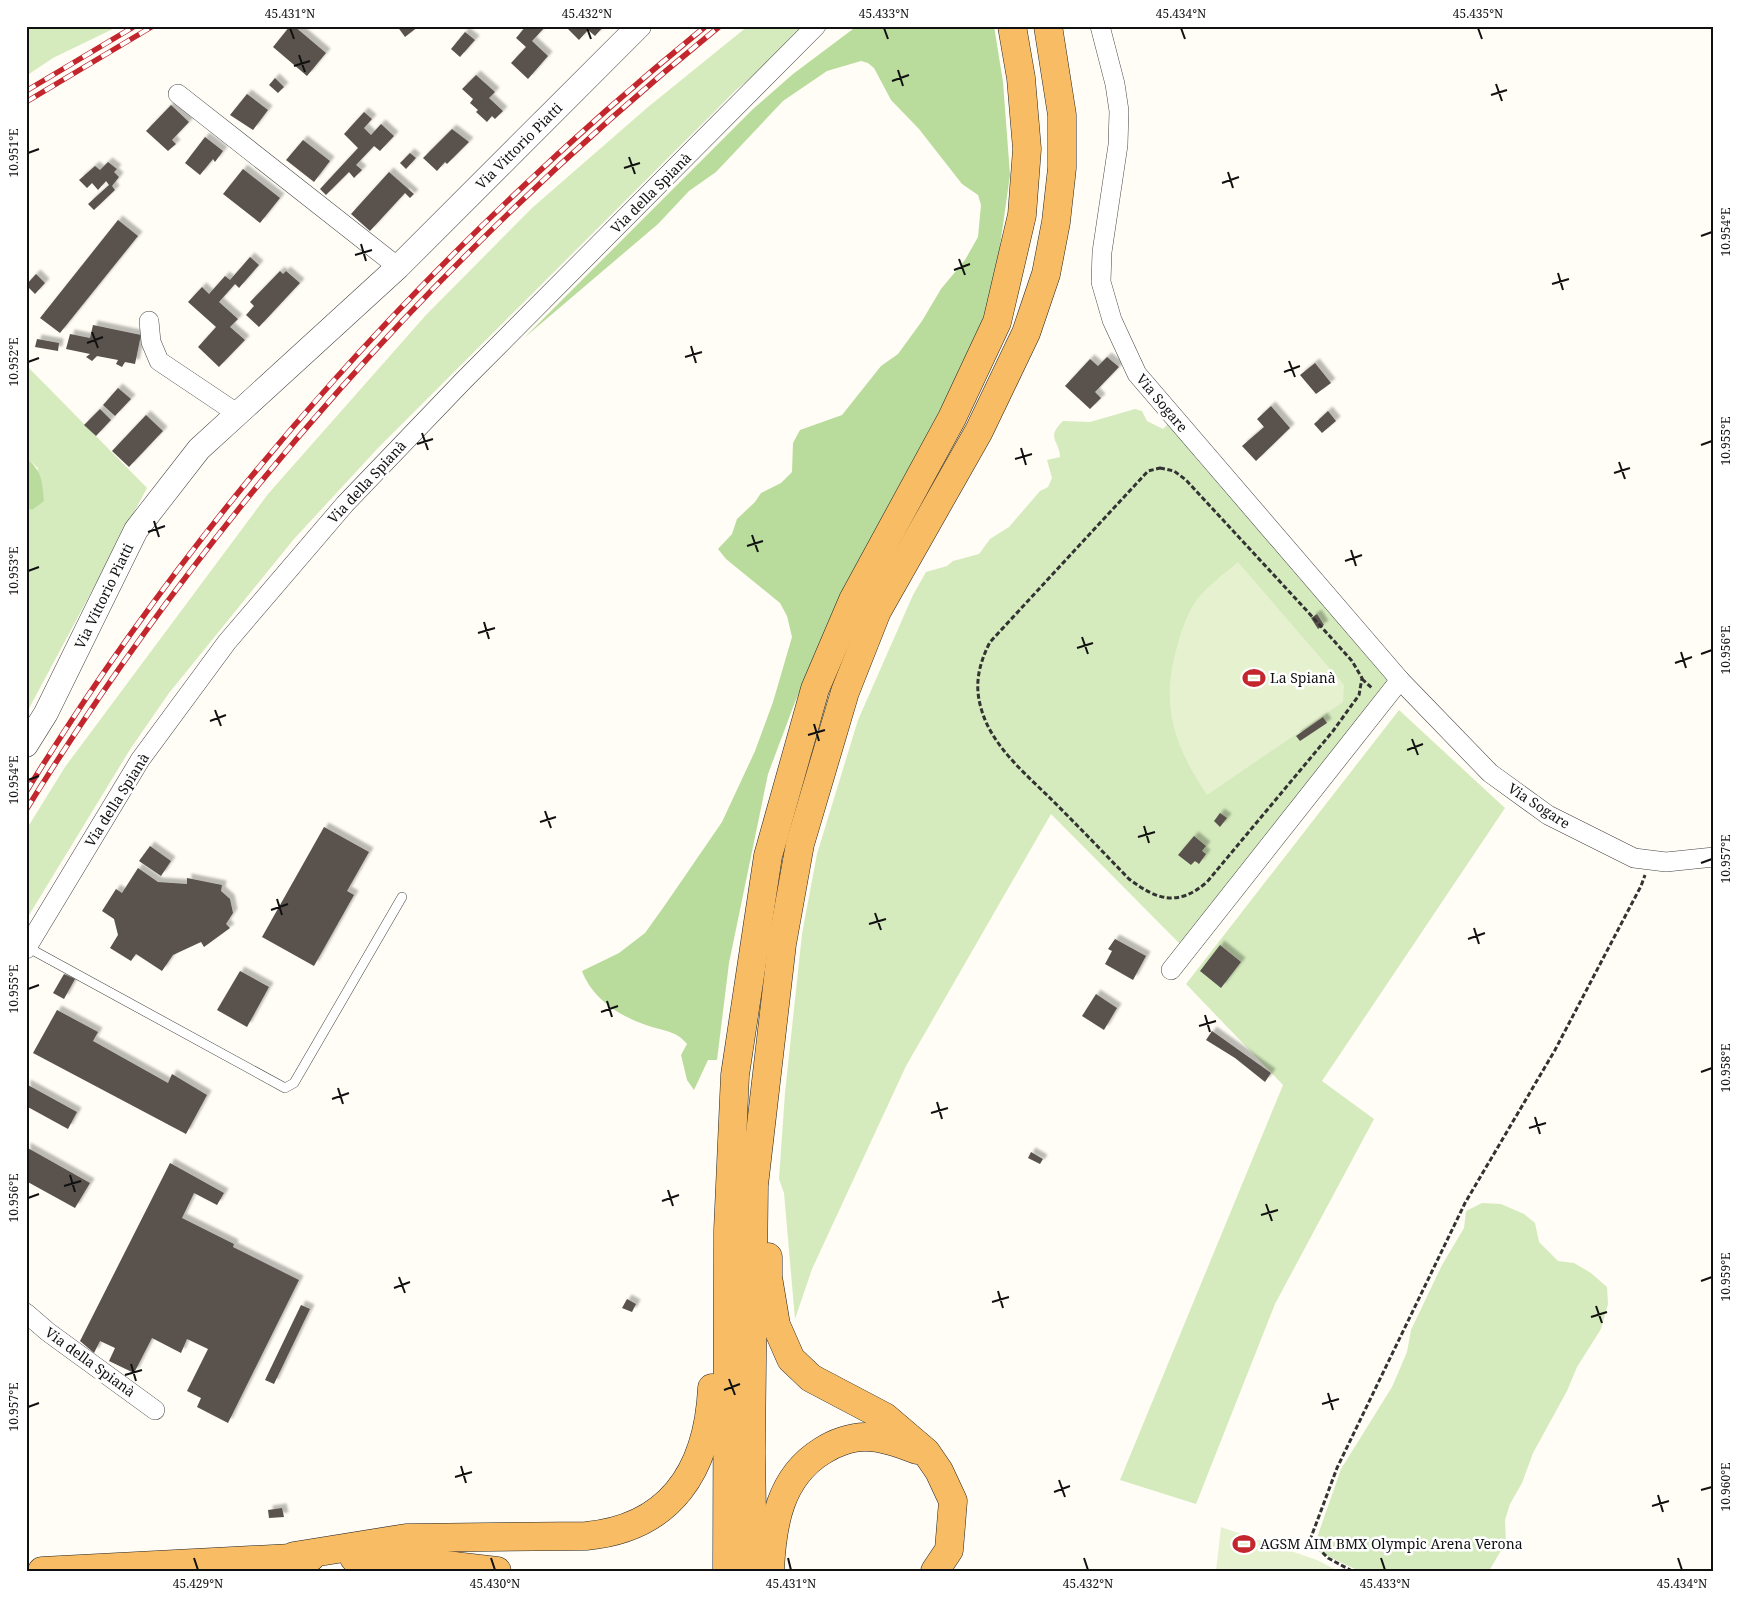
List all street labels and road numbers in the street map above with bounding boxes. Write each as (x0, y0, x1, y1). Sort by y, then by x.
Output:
street label: Via Vittorio Piatti (471, 98, 566, 193)
street label: Via della Spianà (606, 148, 695, 237)
street label: Via Sogare (1132, 370, 1192, 436)
street label: Via della Spianà (323, 436, 410, 527)
street label: Via Vittorio Piatti (70, 539, 138, 652)
street label: Via della Spianà (80, 749, 153, 850)
street label: Via Sogare (1504, 778, 1574, 833)
street label: Via della Spianà (41, 1322, 139, 1401)

